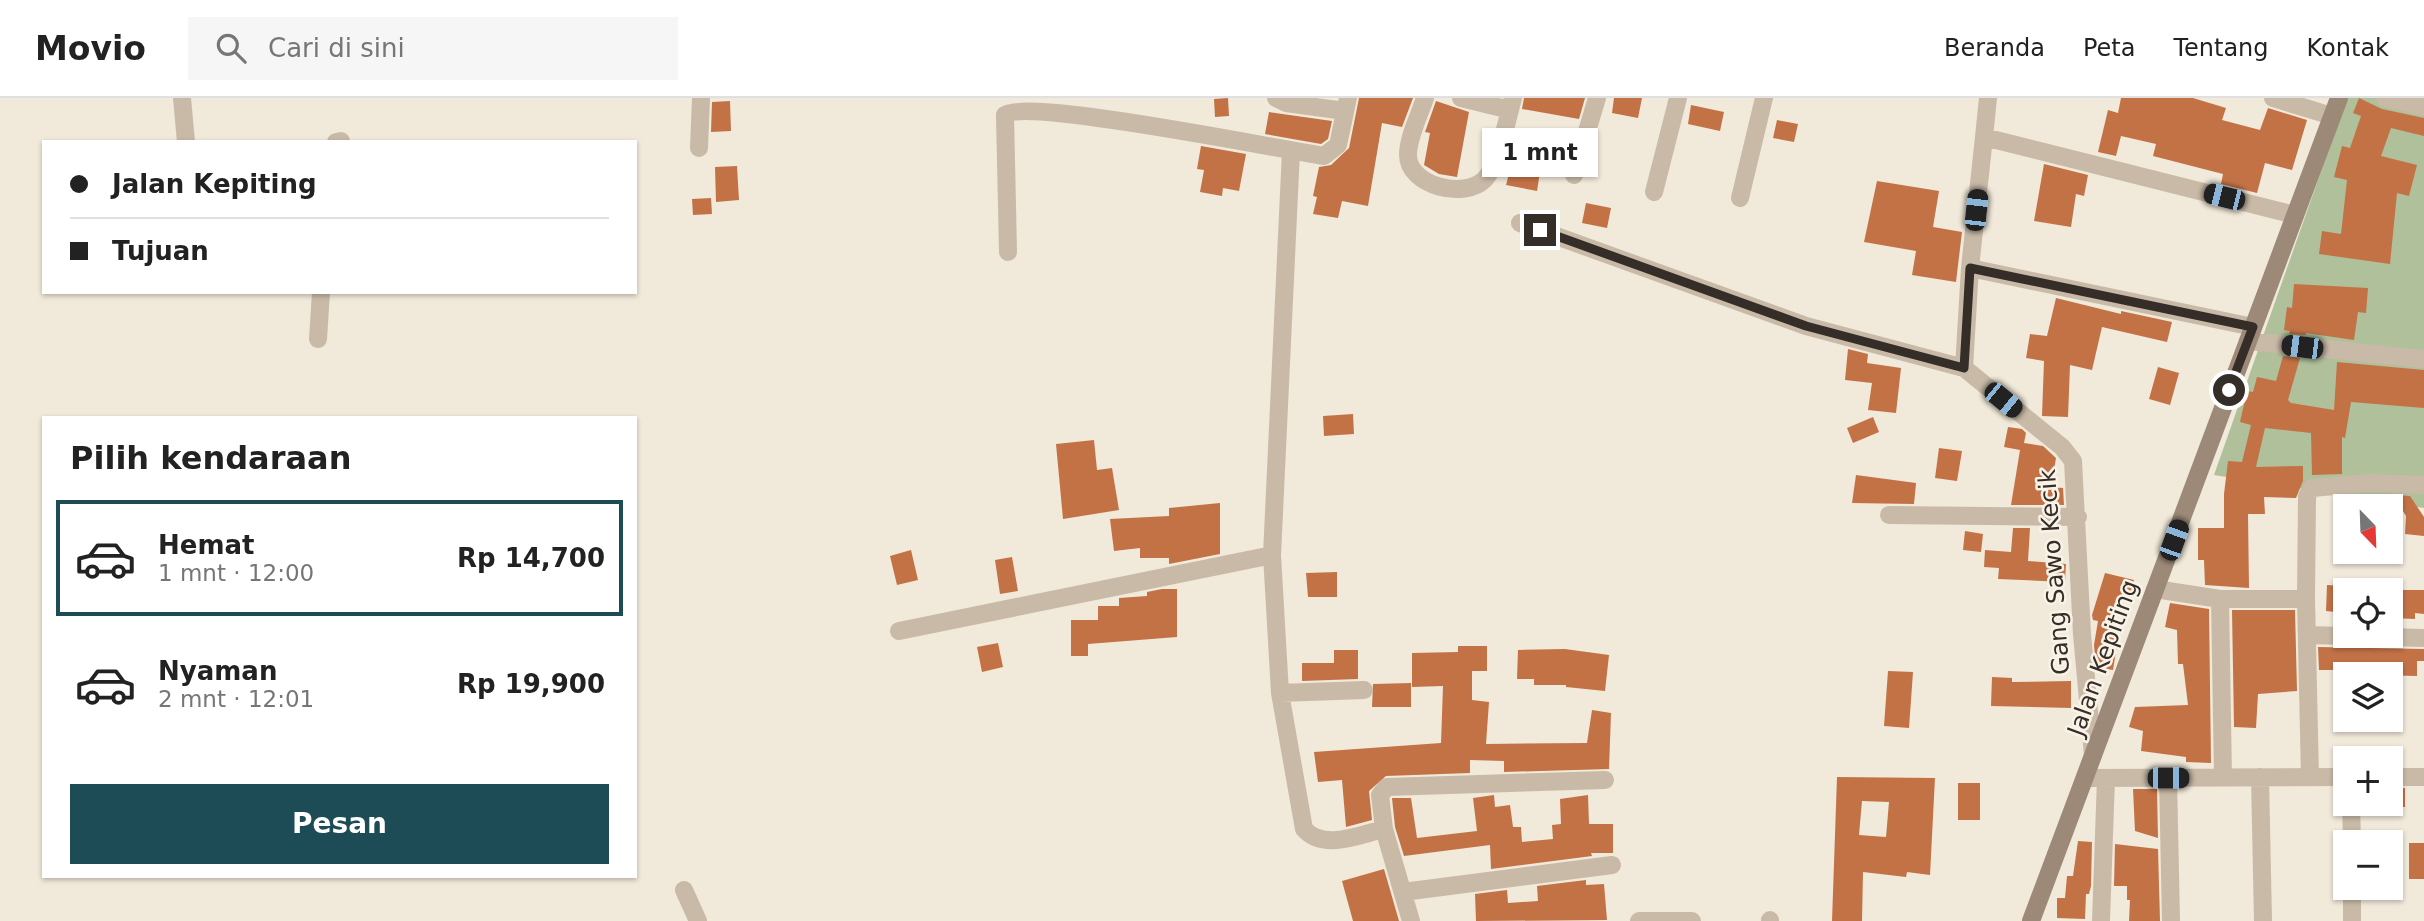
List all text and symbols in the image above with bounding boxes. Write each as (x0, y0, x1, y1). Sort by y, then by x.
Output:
search box (188, 17, 678, 80)
text: Movio (35, 29, 146, 68)
icon: search (212, 29, 250, 67)
text: Cari di sini (268, 33, 405, 63)
text: Beranda (1944, 34, 2045, 62)
text: Peta (2083, 34, 2135, 62)
text: Tentang (2173, 34, 2269, 62)
text: Kontak (2307, 34, 2389, 62)
callout: 1 mnt (1482, 129, 1598, 178)
text: 1 mnt (1502, 139, 1578, 165)
text: Jalan Kepiting (112, 169, 317, 199)
car (2202, 182, 2247, 212)
car (1964, 188, 1989, 232)
route end (1524, 214, 1556, 246)
text: Tujuan (112, 236, 209, 266)
car (2280, 334, 2325, 360)
route start (2213, 374, 2245, 406)
car (1981, 379, 2026, 421)
text: Pilih kendaraan (70, 439, 351, 477)
street label: Gang Sawo Kecik (2033, 468, 2075, 676)
north arrow (2333, 494, 2403, 564)
map controls (2333, 494, 2403, 900)
car (2157, 517, 2192, 563)
icon: car (74, 527, 137, 590)
text: Hemat (158, 530, 254, 560)
text: Rp 14,700 (457, 543, 605, 573)
text: 1 mnt · 12:00 (158, 560, 314, 586)
street label: Jalan Kepiting (2061, 576, 2144, 742)
button: locate (2333, 578, 2403, 648)
icon: car (74, 653, 137, 716)
text: Nyaman (158, 656, 277, 686)
button: layers (2333, 662, 2403, 732)
text: Rp 19,900 (457, 669, 605, 699)
text: 2 mnt · 12:01 (158, 686, 314, 712)
button: + (2333, 746, 2403, 816)
car (2148, 768, 2190, 789)
button: Pesan (70, 784, 609, 864)
button: − (2333, 830, 2403, 900)

